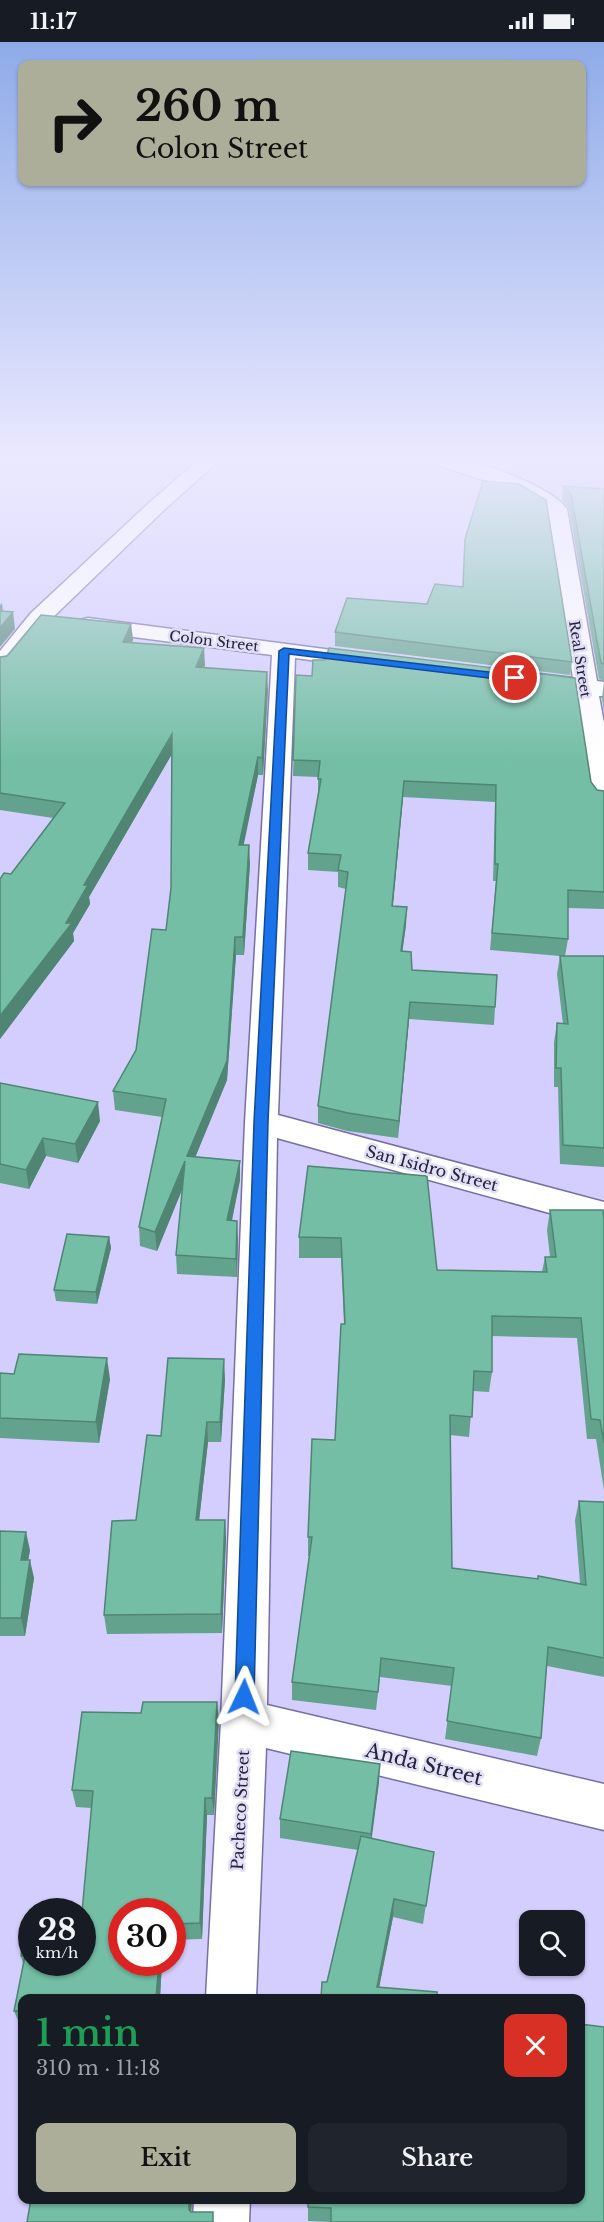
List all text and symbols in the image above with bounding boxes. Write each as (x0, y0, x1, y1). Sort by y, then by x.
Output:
text: 11:17 (30, 8, 76, 35)
text: 260 m (135, 80, 280, 132)
icon: right (36, 84, 114, 162)
text: Colon Street (135, 132, 308, 165)
street label: Real Street (565, 619, 595, 699)
street label: Colon Street (168, 627, 260, 655)
pin (489, 652, 540, 703)
icon: arrive (498, 661, 531, 694)
street label: San Isidro Street (364, 1141, 500, 1195)
position arrow (212, 1665, 276, 1729)
street label: Anda Street (362, 1738, 485, 1790)
street label: Pacheco Street (227, 1749, 253, 1871)
speed limit sign: 30 (108, 1898, 186, 1976)
map controls (519, 1910, 585, 1976)
button: search (519, 1910, 585, 1976)
text: 28 (38, 1911, 76, 1948)
text: km/h (36, 1943, 78, 1962)
text: 1 min (36, 2011, 140, 2056)
button: close (504, 2014, 567, 2077)
text: 310 m · 11:18 (36, 2056, 160, 2080)
button: Exit (36, 2123, 296, 2192)
button: Share (308, 2123, 567, 2192)

